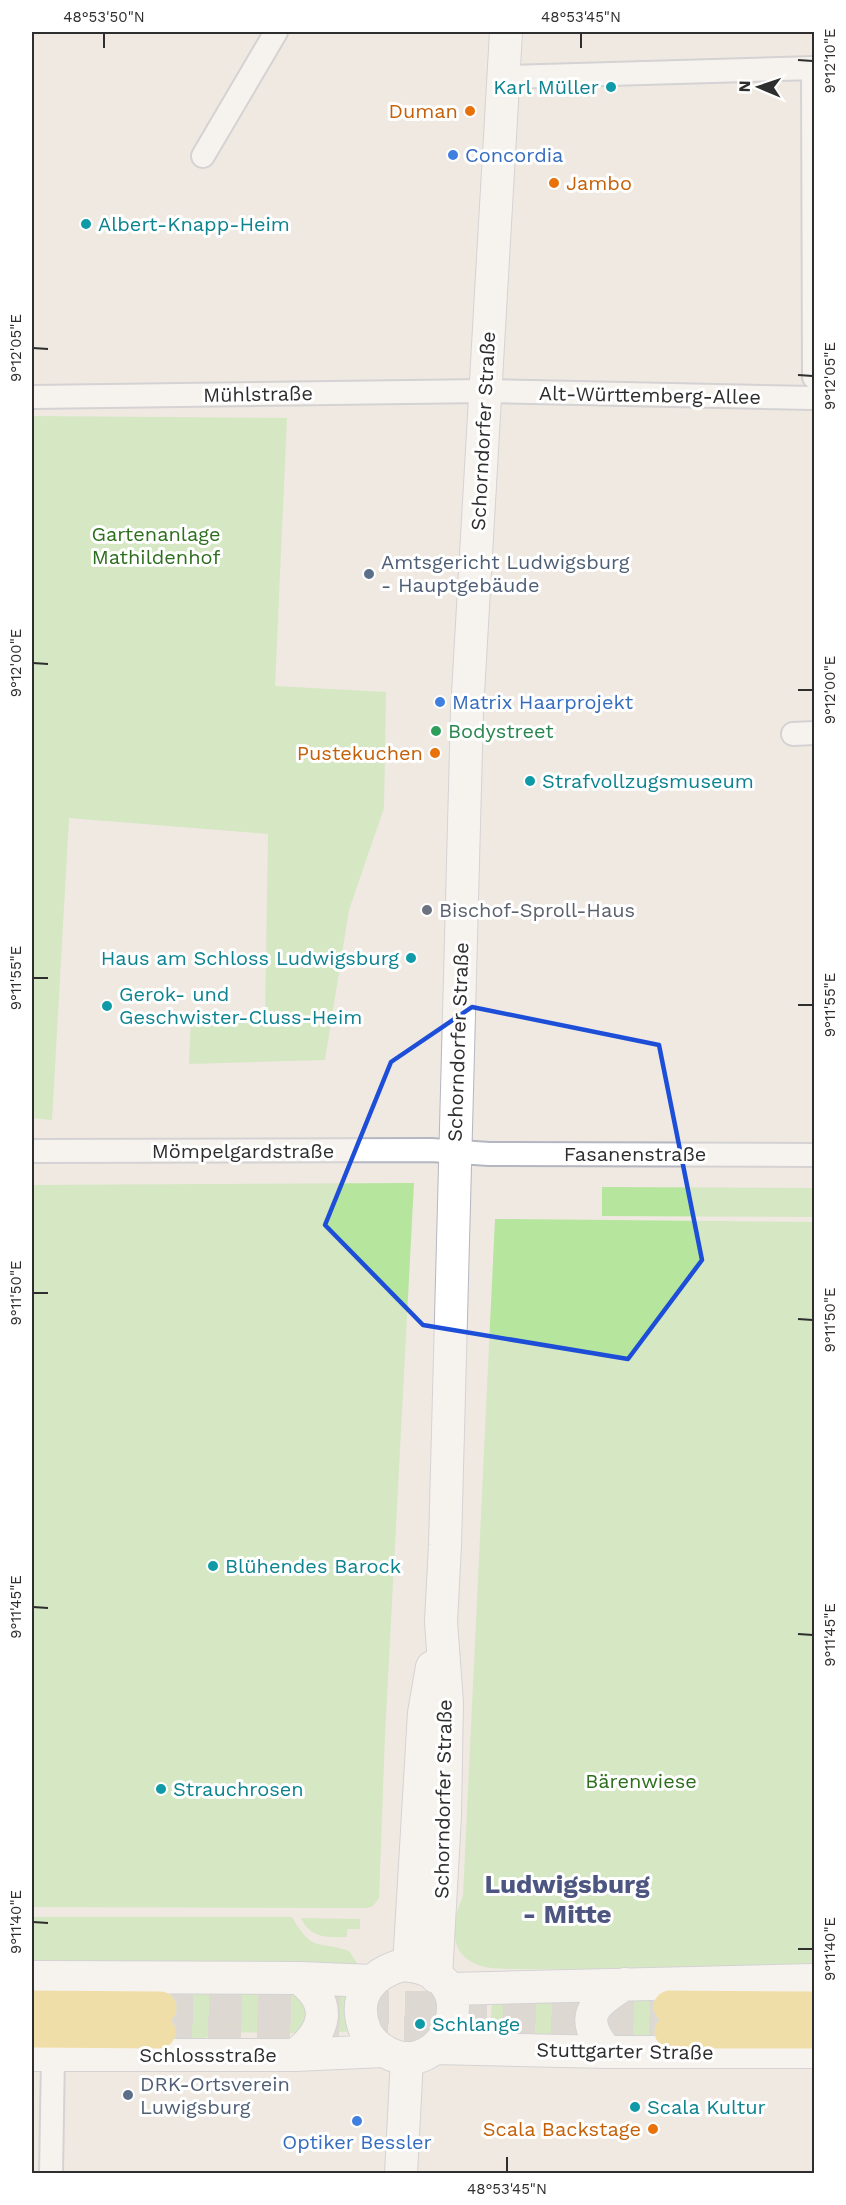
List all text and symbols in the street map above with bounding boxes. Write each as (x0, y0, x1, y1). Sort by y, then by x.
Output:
text: 48°53'50"N (63, 8, 145, 26)
text: 48°53'45"N (541, 8, 621, 26)
text: 9°12'10"E (821, 28, 839, 94)
north arrow (729, 57, 789, 117)
place label: Karl Müller (493, 75, 599, 99)
marker: Karl Müller (604, 80, 618, 94)
text: N (735, 80, 754, 93)
place label: Duman (388, 99, 458, 123)
marker: Duman (463, 104, 477, 118)
place label: Concordia (465, 143, 563, 167)
marker: Concordia (446, 148, 460, 162)
place label: Jambo (566, 171, 632, 195)
marker: Jambo (547, 176, 561, 190)
place label: Albert-Knapp-Heim (98, 212, 290, 236)
marker: Albert-Knapp-Heim (79, 217, 93, 231)
text: 9°12'05"E (7, 314, 25, 382)
street label: Schorndorfer Straße (466, 331, 500, 531)
text: 9°12'05"E (821, 342, 839, 410)
street label: Mühlstraße (203, 381, 313, 407)
street label: Alt-Württemberg-Allee (539, 381, 761, 409)
park label: Gartenanlage Mathildenhof (92, 522, 220, 569)
place label: Amtsgericht Ludwigsburg - Hauptgebäude (381, 550, 630, 597)
marker: Amtsgericht Ludwigsburg - Hauptgebäude (362, 567, 376, 581)
text: 9°12'00"E (7, 629, 25, 697)
text: 9°12'00"E (821, 656, 839, 724)
place label: Matrix Haarprojekt (452, 690, 634, 714)
marker: Matrix Haarprojekt (433, 695, 447, 709)
place label: Bodystreet (448, 719, 554, 743)
marker: Bodystreet (429, 724, 443, 738)
place label: Pustekuchen (297, 741, 423, 765)
marker: Pustekuchen (428, 746, 442, 760)
place label: Strafvollzugsmuseum (542, 769, 754, 793)
marker: Strafvollzugsmuseum (523, 774, 537, 788)
place label: Bischof-Sproll-Haus (439, 898, 635, 922)
marker: Bischof-Sproll-Haus (420, 903, 434, 917)
street label: Schorndorfer Straße (443, 942, 473, 1142)
text: 9°11'55"E (7, 946, 25, 1010)
place label: Haus am Schloss Ludwigsburg (101, 946, 399, 970)
marker: Haus am Schloss Ludwigsburg (404, 951, 418, 965)
text: 9°11'55"E (821, 973, 839, 1037)
place label: Gerok- und Geschwister-Cluss-Heim (119, 982, 362, 1029)
marker: Gerok- und Geschwister-Cluss-Heim (100, 999, 114, 1013)
street label: Mömpelgardstraße (152, 1139, 334, 1163)
street label: Fasanenstraße (564, 1142, 706, 1166)
text: 9°11'50"E (7, 1260, 25, 1326)
text: 9°11'50"E (821, 1287, 839, 1353)
place label: Blühendes Barock (225, 1554, 401, 1578)
marker: Blühendes Barock (206, 1559, 220, 1573)
text: 9°11'45"E (7, 1575, 25, 1639)
text: 9°11'45"E (821, 1603, 839, 1667)
street label: Schorndorfer Straße (429, 1699, 457, 1899)
park label: Bärenwiese (585, 1769, 697, 1793)
place label: Strauchrosen (173, 1777, 304, 1801)
marker: Strauchrosen (154, 1782, 168, 1796)
district label: Ludwigsburg - Mitte (484, 1869, 650, 1929)
text: 9°11'40"E (7, 1890, 25, 1954)
text: 9°11'40"E (821, 1917, 839, 1981)
place label: Schlange (432, 2012, 520, 2036)
marker: Schlange (413, 2017, 427, 2031)
street label: Stuttgarter Straße (536, 2037, 714, 2065)
street label: Schlossstraße (139, 2043, 277, 2067)
place label: DRK-Ortsverein Luwigsburg (140, 2072, 290, 2119)
marker: DRK-Ortsverein Luwigsburg (121, 2088, 135, 2102)
place label: Scala Kultur (647, 2095, 766, 2119)
marker: Scala Kultur (628, 2100, 642, 2114)
marker: Optiker Bessler (350, 2114, 364, 2128)
place label: Scala Backstage (483, 2117, 641, 2141)
marker: Scala Backstage (646, 2122, 660, 2136)
place label: Optiker Bessler (282, 2130, 432, 2154)
text: 48°53'45"N (467, 2180, 547, 2198)

